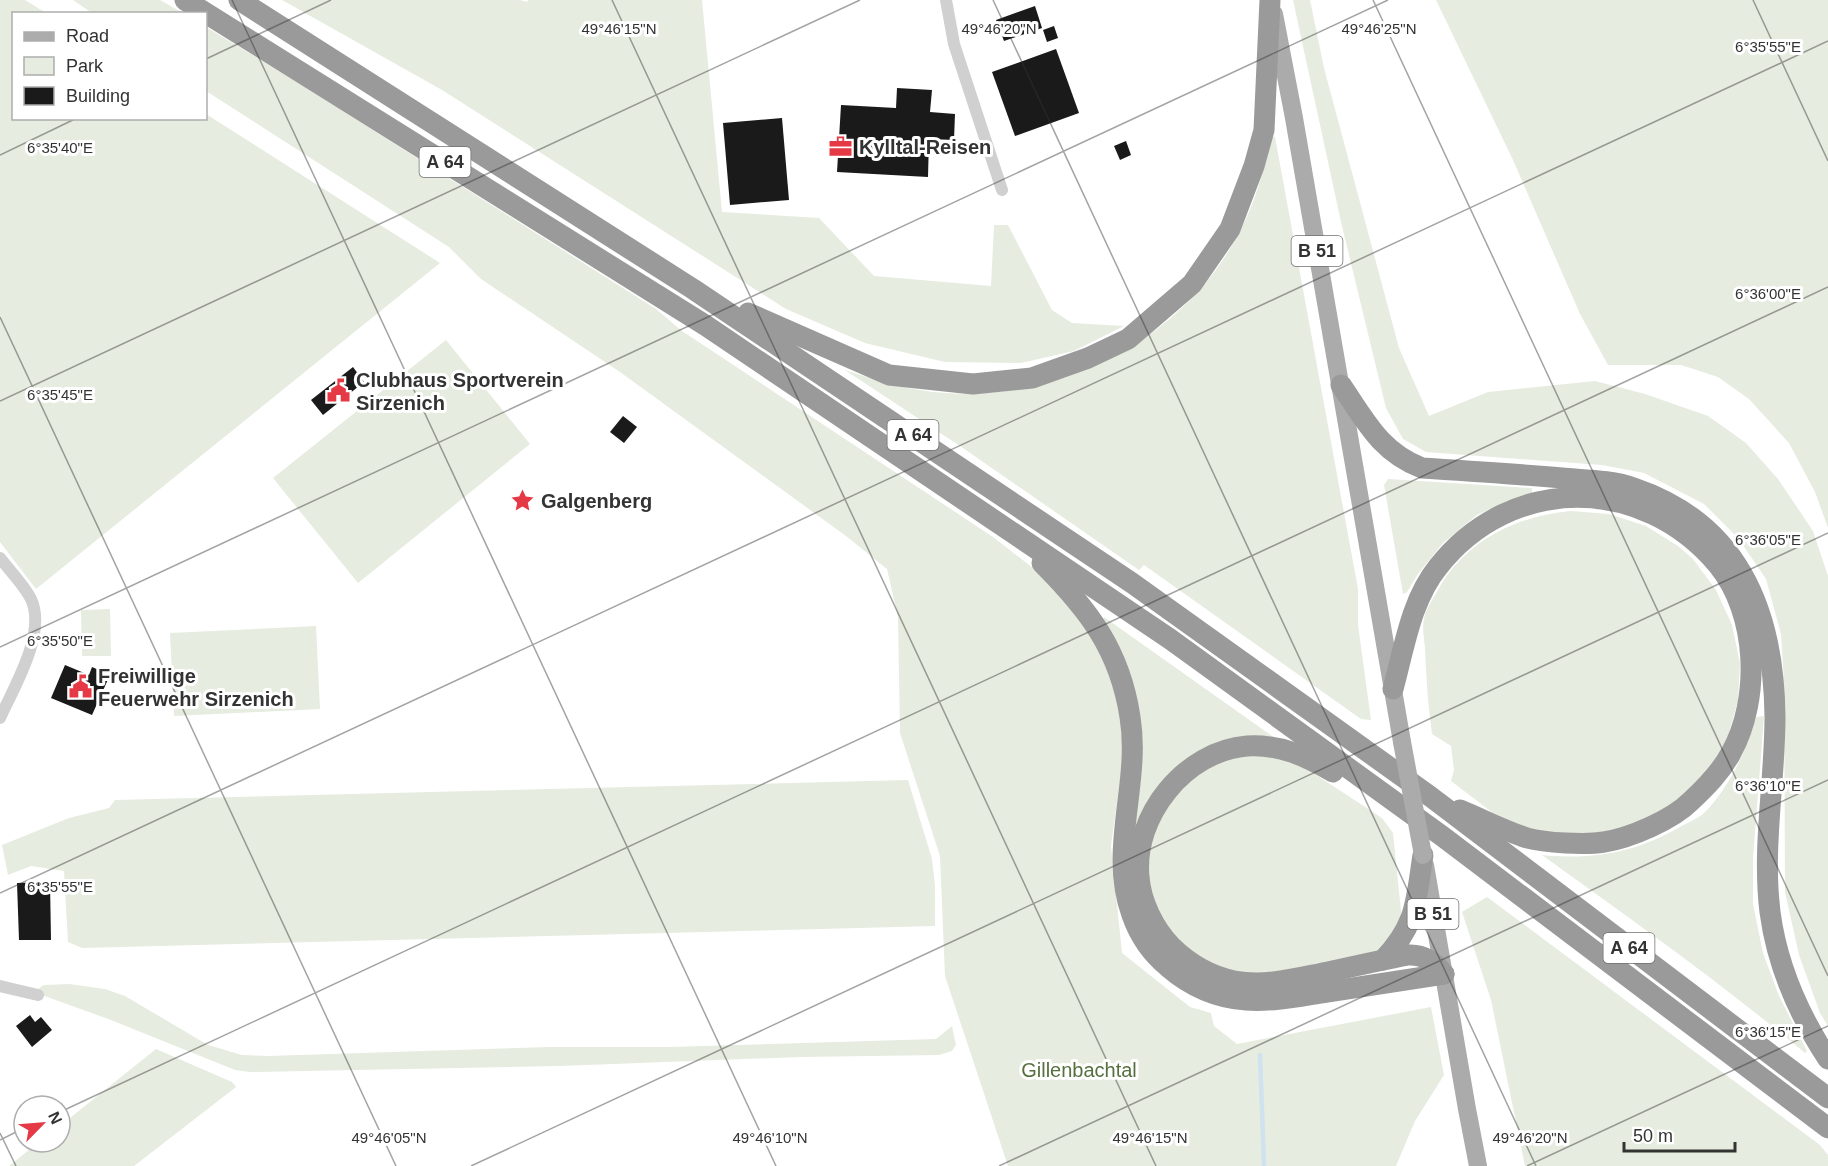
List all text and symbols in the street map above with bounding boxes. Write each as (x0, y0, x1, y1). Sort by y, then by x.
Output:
legend (12, 12, 207, 120)
text: 49°46'15"N (581, 20, 657, 37)
text: 49°46'20"N (961, 20, 1037, 37)
text: 49°46'25"N (1341, 20, 1417, 37)
text: Road (66, 26, 109, 46)
text: 6°35'55"E (1735, 38, 1801, 55)
text: Park (66, 56, 104, 76)
text: Building (66, 86, 130, 106)
office icon: Kylltal-Reisen (828, 134, 854, 160)
place label: Kylltal-Reisen (859, 136, 991, 158)
text: 6°35'40"E (27, 139, 93, 156)
road number: A 64 (420, 147, 470, 177)
road number: B 51 (1292, 236, 1342, 266)
text: 6°36'00"E (1735, 285, 1801, 302)
place label: Clubhaus Sportverein Sirzenich (356, 369, 564, 414)
public building icon: Clubhaus Sportverein Sirzenich (325, 378, 351, 404)
text: 6°35'45"E (27, 386, 93, 403)
road number: A 64 (888, 420, 938, 450)
place icon: Galgenberg (510, 488, 536, 514)
place label: Galgenberg (541, 490, 652, 512)
text: 6°36'05"E (1735, 531, 1801, 548)
text: 6°35'50"E (27, 632, 93, 649)
place label: Freiwillige Feuerwehr Sirzenich (98, 665, 294, 710)
public building icon: Freiwillige Feuerwehr Sirzenich (67, 674, 93, 700)
text: 6°36'10"E (1735, 777, 1801, 794)
text: 6°35'55"E (27, 878, 93, 895)
road number: B 51 (1408, 899, 1458, 929)
road number: A 64 (1604, 933, 1654, 963)
text: 6°36'15"E (1735, 1023, 1801, 1040)
park label: Gillenbachtal (1021, 1059, 1137, 1081)
north arrow (12, 1094, 72, 1154)
text: N (45, 1109, 65, 1127)
scale bar (1624, 1115, 1735, 1153)
text: 50 m (1633, 1126, 1673, 1146)
text: 49°46'05"N (351, 1129, 427, 1146)
text: 49°46'10"N (732, 1129, 808, 1146)
text: 49°46'15"N (1112, 1129, 1188, 1146)
text: 49°46'20"N (1492, 1129, 1568, 1146)

